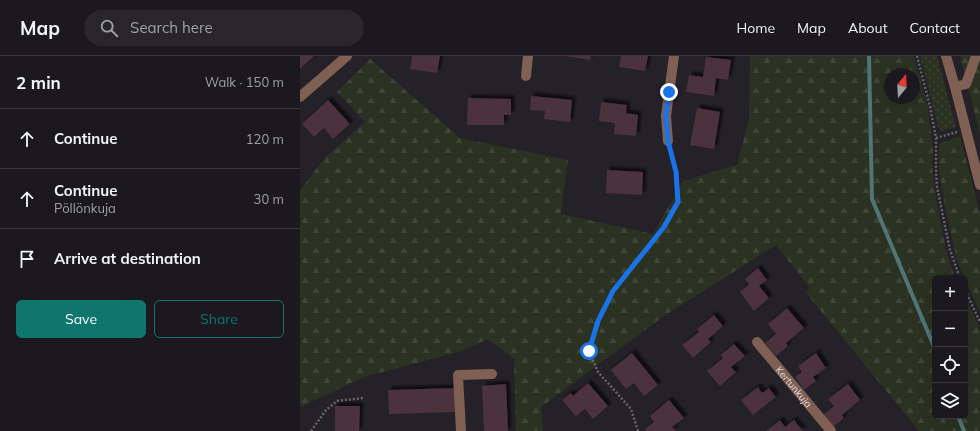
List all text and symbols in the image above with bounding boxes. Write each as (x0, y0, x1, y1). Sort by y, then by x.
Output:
search box (84, 10, 364, 46)
text: Map (20, 16, 60, 40)
icon: search (98, 17, 120, 39)
text: Search here (130, 18, 213, 37)
text: Home (736, 19, 775, 37)
text: Map (797, 19, 826, 37)
text: About (848, 19, 888, 37)
text: Contact (910, 19, 960, 37)
north arrow (884, 68, 920, 104)
text: 2 min (16, 72, 61, 93)
text: Walk · 150 m (205, 74, 284, 90)
route end (660, 83, 678, 101)
icon: ahead (16, 128, 38, 150)
text: Continue (54, 129, 117, 148)
text: 120 m (246, 131, 284, 147)
text: Continue (54, 181, 117, 200)
icon: ahead (16, 188, 38, 210)
text: 30 m (254, 191, 284, 207)
text: Pöllönkuja (54, 200, 116, 216)
icon: arrive (16, 248, 38, 270)
text: Arrive at destination (54, 249, 201, 268)
map controls (932, 275, 968, 419)
button: + (932, 275, 968, 311)
button: Save (16, 300, 146, 338)
button: Share (154, 300, 284, 338)
button: − (932, 311, 968, 347)
route start (580, 342, 598, 360)
button: locate (932, 347, 968, 383)
street label: Kertunkuja (773, 363, 815, 410)
button: layers (932, 383, 968, 419)

